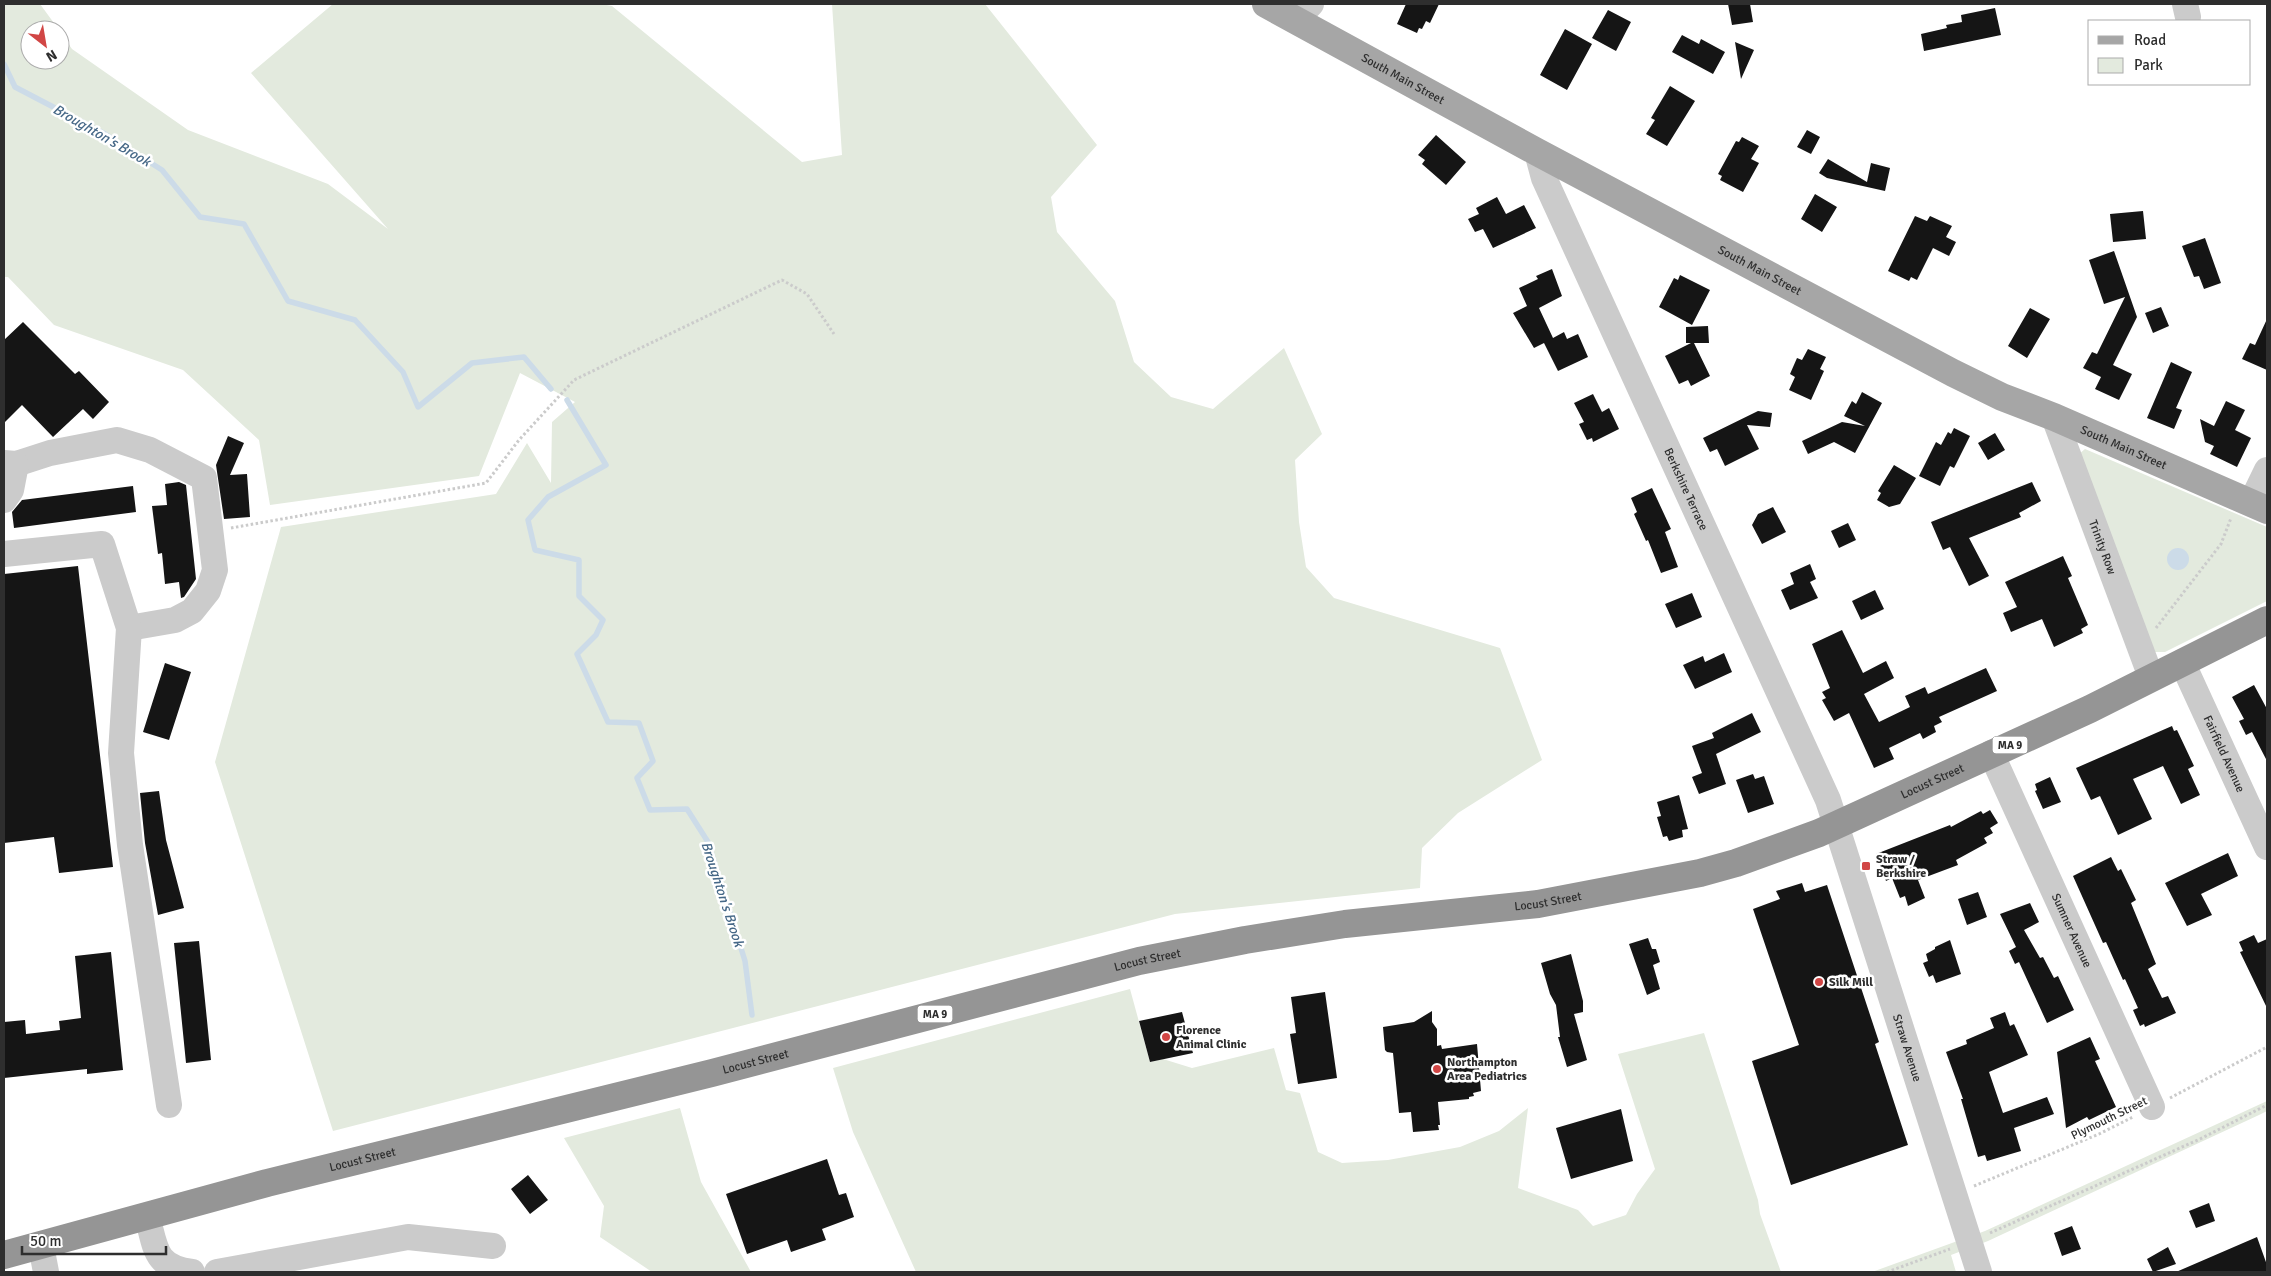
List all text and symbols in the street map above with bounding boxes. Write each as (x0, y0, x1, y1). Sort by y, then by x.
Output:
north arrow (20, 20, 70, 70)
legend (2088, 20, 2251, 85)
text: Road (2134, 31, 2166, 49)
text: N (43, 46, 60, 66)
street label: South Main Street (1359, 50, 1447, 108)
text: Park (2134, 56, 2163, 74)
water label: Broughton's Brook (50, 101, 155, 171)
street label: South Main Street (1715, 242, 1804, 299)
street label: South Main Street (2078, 422, 2169, 473)
street label: Berkshire Terrace (1660, 446, 1711, 533)
street label: Trinity Row (2085, 518, 2119, 577)
street label: Fairfield Avenue (2200, 713, 2248, 795)
road number: MA 9 (1992, 736, 2028, 754)
street label: Locust Street (1898, 761, 1966, 803)
water label: Broughton's Brook (698, 839, 748, 951)
place label: Straw / Berkshire (1876, 852, 1926, 881)
marker: Straw / Berkshire (1860, 860, 1872, 872)
street label: Locust Street (1514, 889, 1583, 914)
street label: Sumner Avenue (2048, 891, 2095, 970)
street label: Locust Street (1113, 946, 1182, 975)
place label: Silk Mill (1829, 975, 1873, 990)
marker: Silk Mill (1813, 976, 1825, 988)
road number: MA 9 (918, 1006, 952, 1022)
street label: Straw Avenue (1889, 1012, 1925, 1084)
place label: Florence Animal Clinic (1176, 1023, 1247, 1052)
marker: Florence Animal Clinic (1160, 1031, 1172, 1043)
street label: Locust Street (721, 1046, 790, 1078)
place label: Northampton Area Pediatrics (1447, 1055, 1528, 1084)
marker: Northampton Area Pediatrics (1431, 1063, 1443, 1075)
street label: Plymouth Street (2069, 1094, 2150, 1143)
street label: Locust Street (328, 1144, 397, 1175)
scale bar (22, 1224, 166, 1256)
text: 50 m (30, 1232, 61, 1250)

